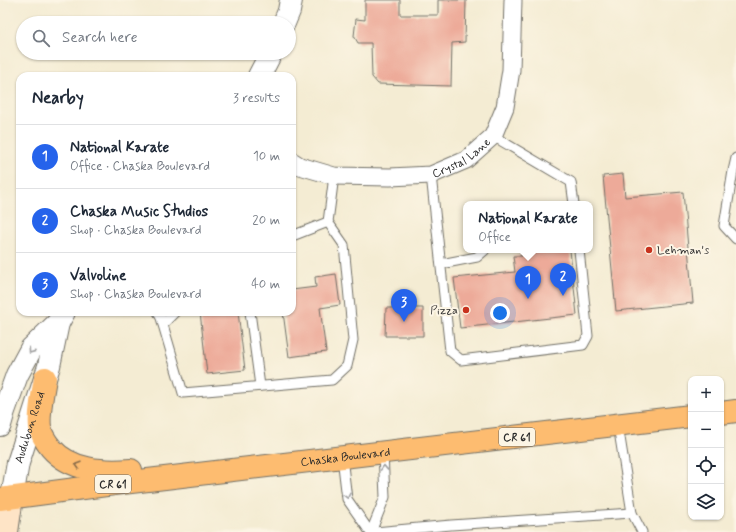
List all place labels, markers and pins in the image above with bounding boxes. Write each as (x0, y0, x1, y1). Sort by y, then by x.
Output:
place label: Lehman's (657, 243, 710, 259)
marker: Lehman's (644, 245, 654, 255)
pin: 2 (550, 263, 576, 296)
pin: 1 (515, 266, 541, 299)
pin: 3 (391, 289, 417, 322)
place label: Pizza (430, 303, 458, 319)
marker: Pizza (461, 305, 471, 315)

